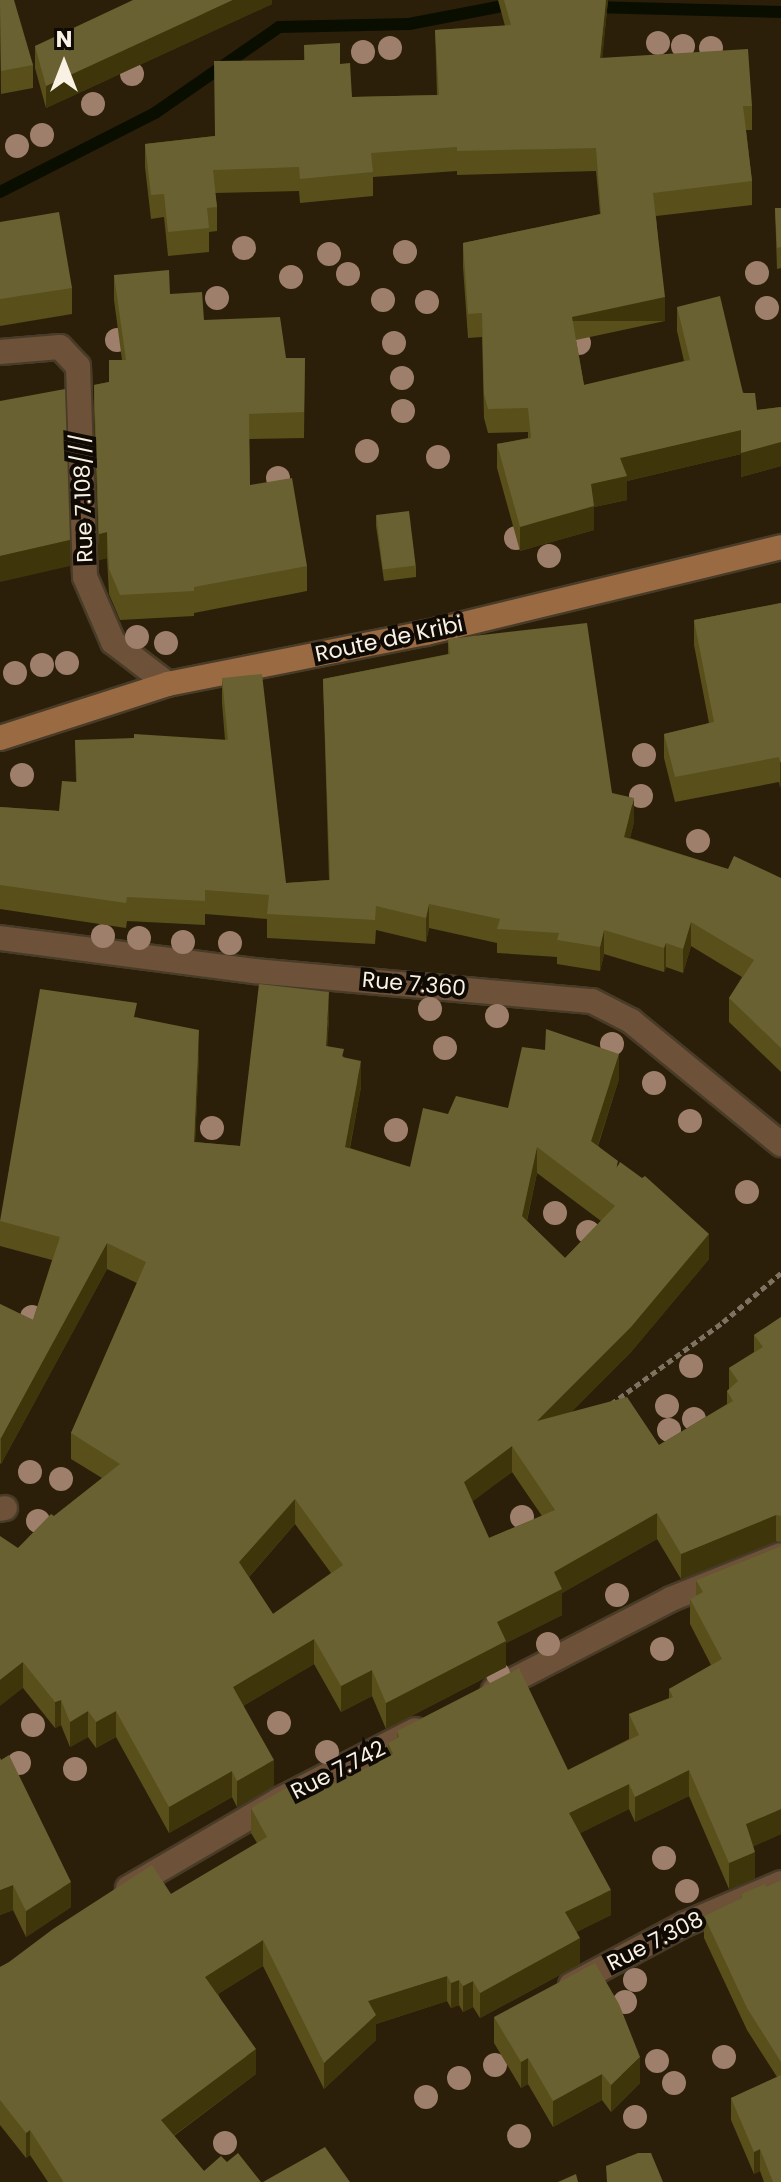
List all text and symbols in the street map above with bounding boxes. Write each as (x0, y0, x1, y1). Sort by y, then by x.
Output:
north arrow (24, 24, 104, 104)
text: N (56, 24, 72, 55)
street label: Rue 7.108/// (68, 433, 98, 563)
street label: Route de Kribi (313, 610, 465, 668)
street label: Rue 7.360 (361, 966, 467, 1002)
street label: Rue 7.742 (287, 1735, 389, 1805)
street label: Rue 7.308 (603, 1906, 707, 1976)

